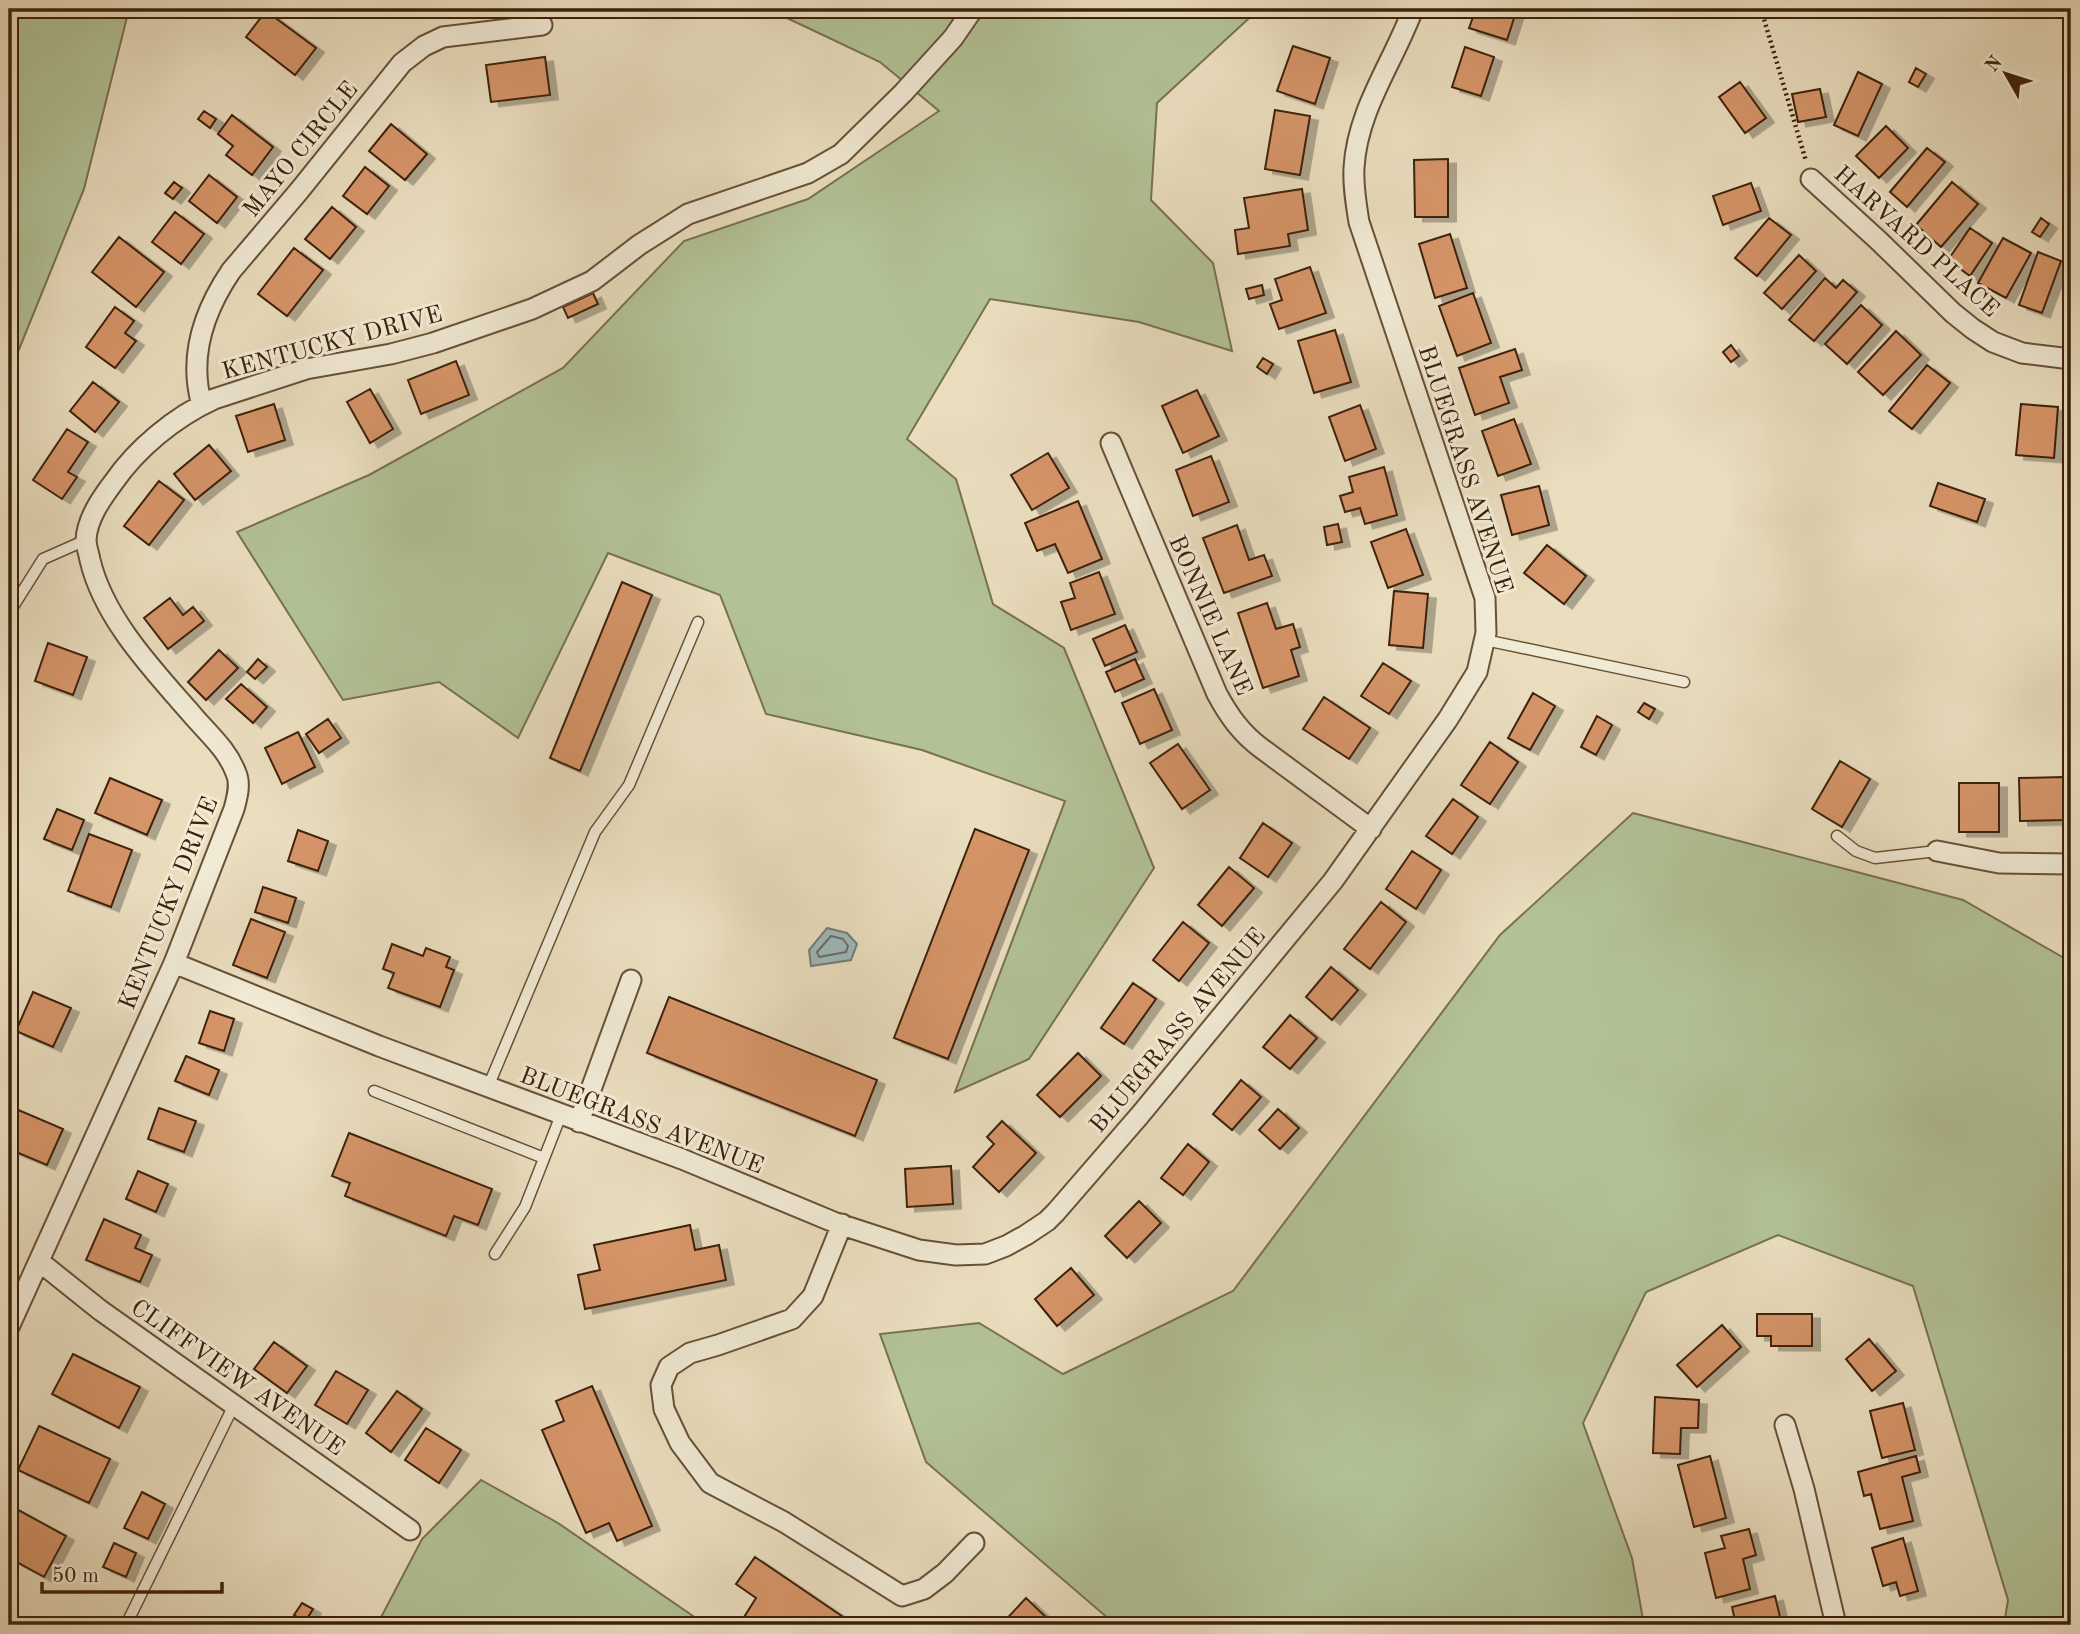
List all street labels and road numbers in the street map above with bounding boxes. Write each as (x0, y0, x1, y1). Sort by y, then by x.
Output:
street label: MAYO CIRCLE (240, 78, 363, 223)
street label: HARVARD PLACE (1829, 162, 2003, 323)
street label: KENTUCKY DRIVE (220, 303, 445, 385)
street label: BLUEGRASS AVENUE (1413, 343, 1516, 596)
street label: BONNIE LANE (1163, 532, 1255, 699)
street label: KENTUCKY DRIVE (116, 794, 224, 1014)
street label: BLUEGRASS AVENUE (1086, 924, 1271, 1138)
street label: BLUEGRASS AVENUE (516, 1064, 766, 1179)
street label: CLIFFVIEW AVENUE (126, 1296, 348, 1461)

